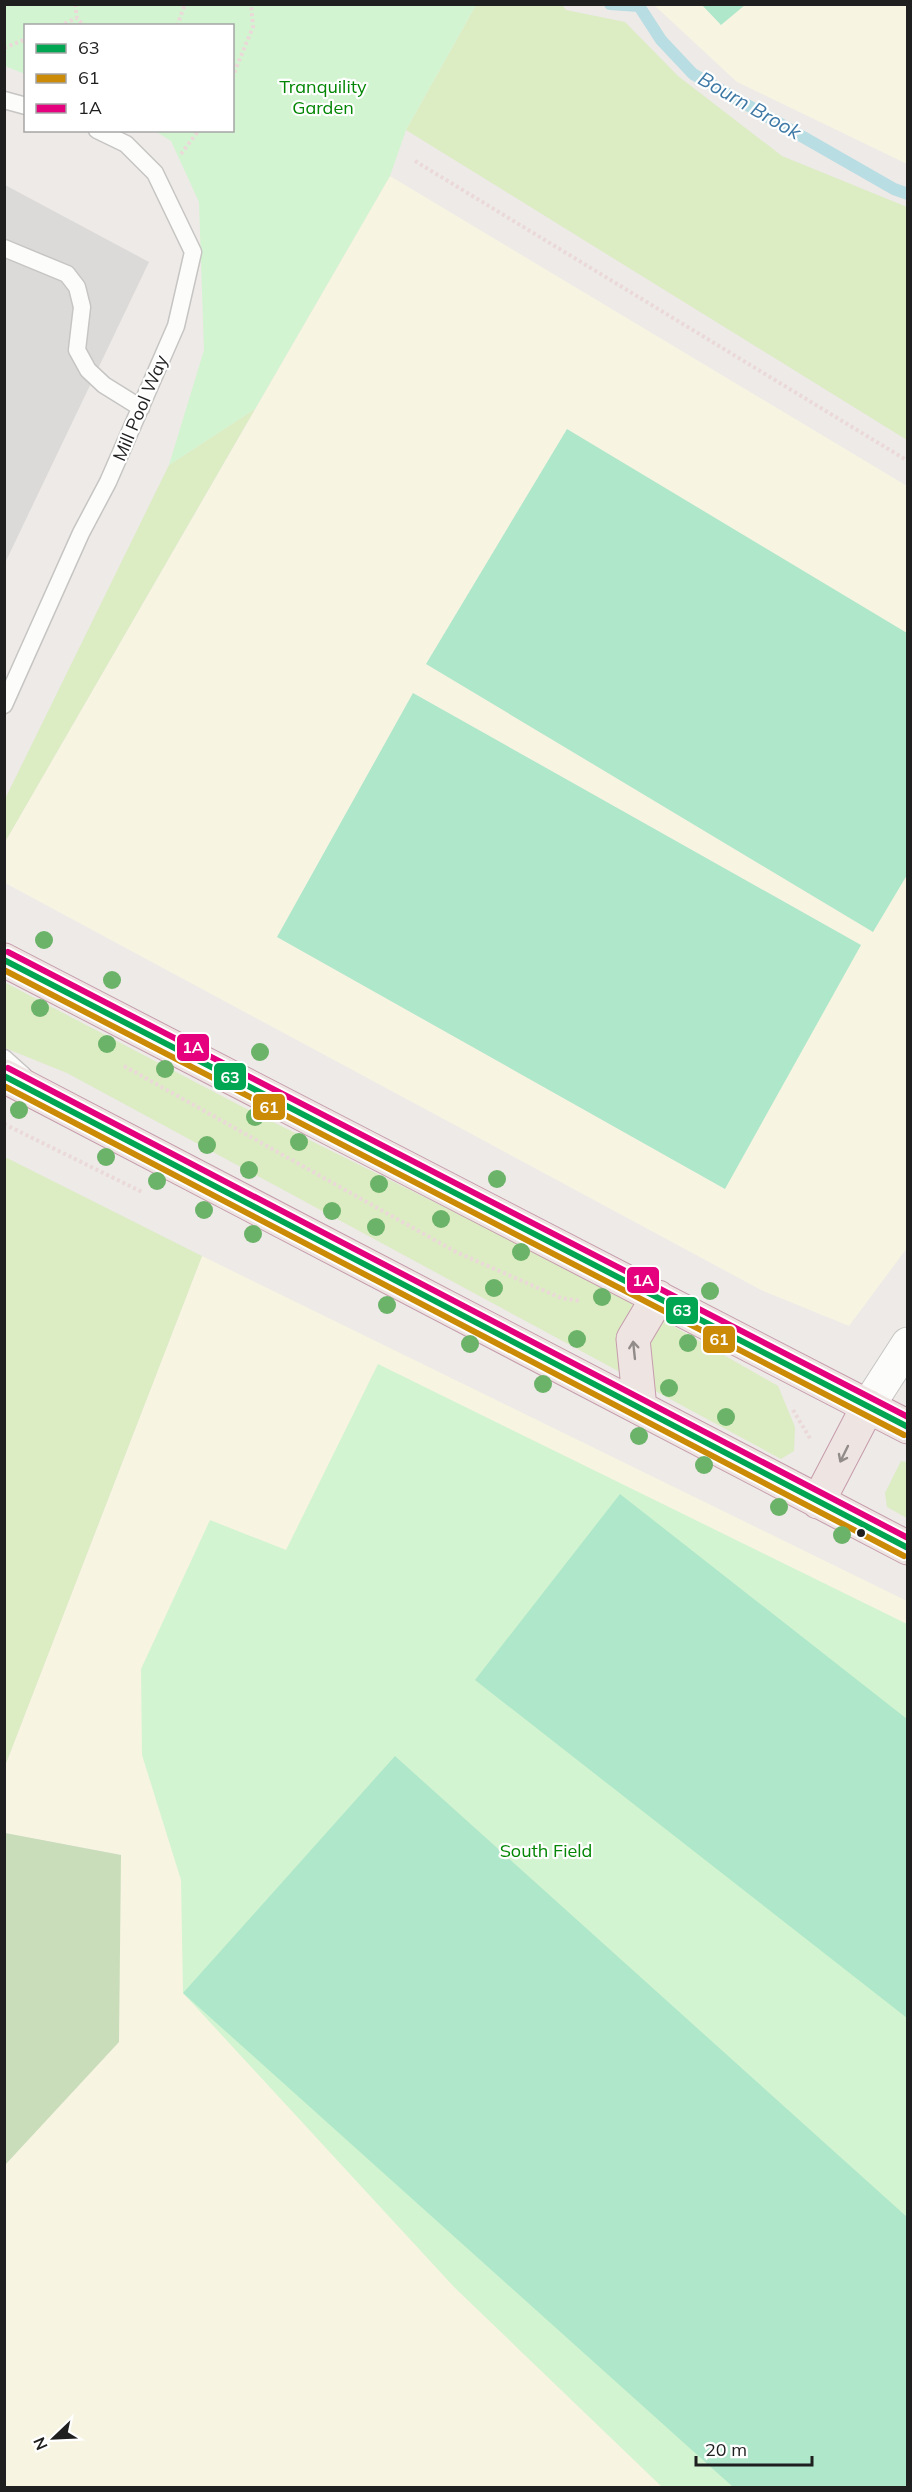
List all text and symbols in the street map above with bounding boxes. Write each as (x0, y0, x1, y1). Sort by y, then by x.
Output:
legend (24, 24, 234, 132)
text: 63 (78, 36, 100, 59)
text: 61 (78, 66, 100, 89)
water label: Bourn Brook (694, 66, 806, 145)
park label: Tranquility Garden (279, 75, 367, 119)
text: 1A (78, 96, 102, 119)
street label: Mill Pool Way (107, 351, 173, 465)
line badge: 1A (176, 1033, 210, 1062)
text: 1A (182, 1037, 204, 1057)
line badge: 63 (213, 1062, 247, 1091)
text: 63 (220, 1067, 240, 1087)
line badge: 61 (252, 1093, 286, 1121)
text: 61 (259, 1097, 279, 1117)
line badge: 1A (626, 1266, 660, 1294)
text: 1A (632, 1270, 654, 1290)
line badge: 63 (665, 1296, 699, 1325)
text: 63 (672, 1300, 692, 1320)
line badge: 61 (702, 1325, 736, 1354)
text: 61 (709, 1329, 729, 1349)
one-way arrow (628, 1341, 639, 1361)
one-way arrow (837, 1445, 849, 1463)
unlabelled marker (855, 1527, 867, 1539)
park label: South Field (500, 1839, 592, 1862)
north arrow (24, 2408, 84, 2468)
scale bar (696, 2429, 812, 2467)
text: N (29, 2434, 52, 2453)
text: 20 m (705, 2438, 747, 2461)

